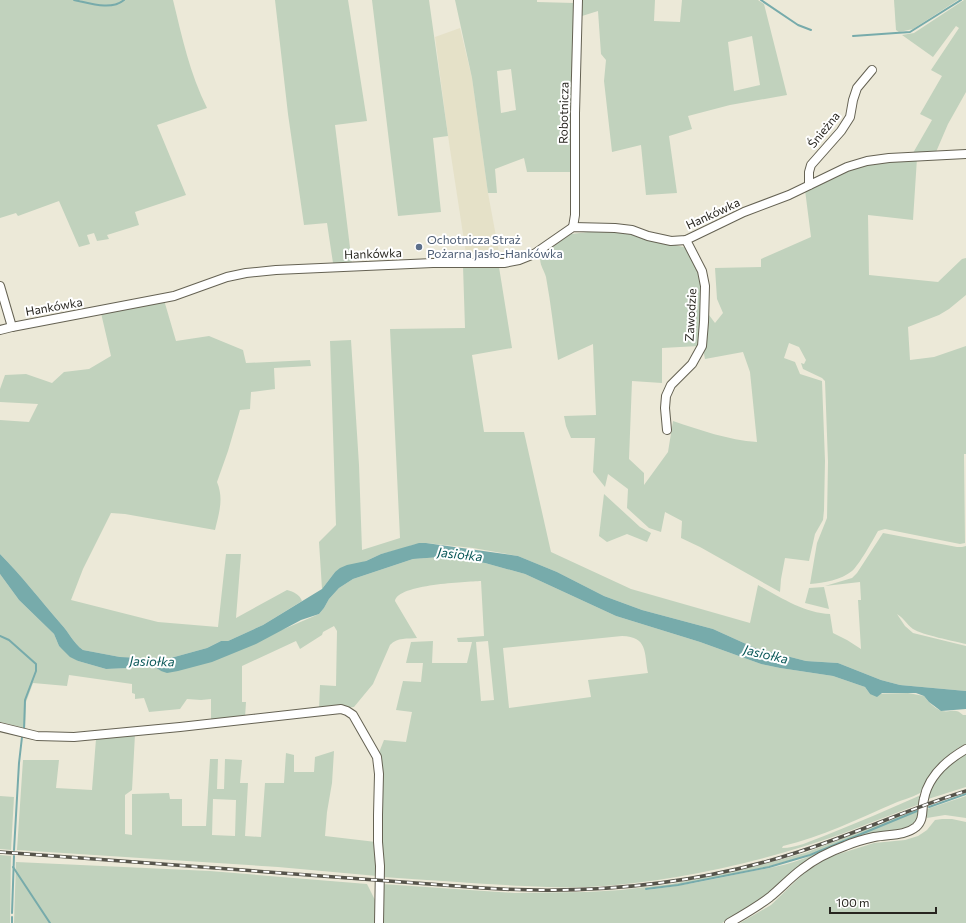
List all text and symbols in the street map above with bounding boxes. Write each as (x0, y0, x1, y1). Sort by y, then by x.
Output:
street label: Robotnicza (555, 82, 571, 144)
street label: Śnieżna (804, 108, 842, 150)
street label: Hankówka (683, 195, 742, 232)
place label: Ochotnicza Straż Pożarna Jasło-Hankówka (427, 232, 563, 261)
marker: Ochotnicza Straż Pożarna Jasło-Hankówka (414, 242, 424, 252)
street label: Hankówka (344, 245, 402, 261)
street label: Zawodzie (682, 288, 698, 342)
street label: Hankówka (24, 294, 83, 318)
water label: Jasiołka (436, 544, 484, 564)
water label: Jasiołka (741, 641, 790, 667)
water label: Jasiołka (128, 653, 175, 669)
scale bar (830, 889, 936, 915)
text: 100 m (836, 895, 870, 909)

